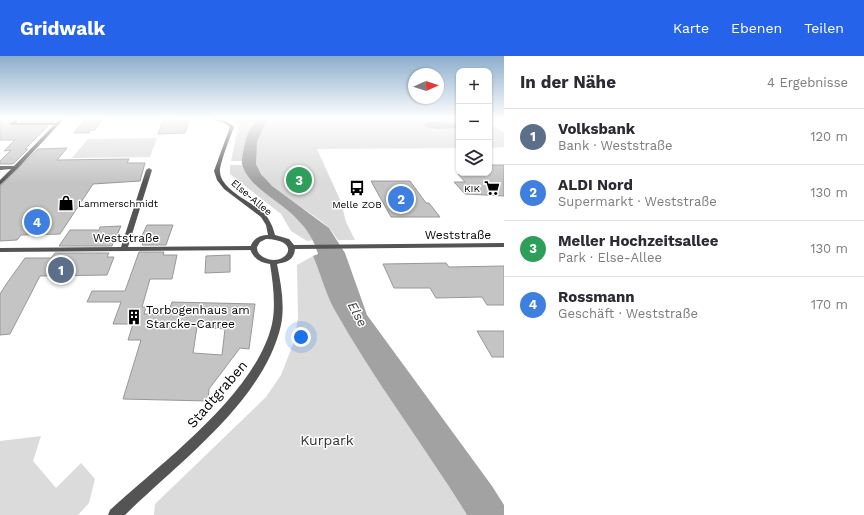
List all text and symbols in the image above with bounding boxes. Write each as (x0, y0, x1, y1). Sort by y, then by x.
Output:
text: Gridwalk (20, 17, 105, 40)
text: Karte (673, 20, 709, 36)
text: Ebenen (731, 20, 782, 36)
text: Teilen (804, 20, 844, 36)
north arrow (408, 68, 444, 104)
map controls (456, 68, 492, 176)
button: + (456, 68, 492, 104)
text: In der Nähe (520, 72, 616, 92)
text: 4 Ergebnisse (767, 75, 848, 90)
button: − (456, 104, 492, 140)
text: Volksbank (558, 120, 635, 138)
text: 1 (530, 129, 536, 144)
text: 120 m (810, 129, 848, 144)
text: Bank · Weststraße (558, 138, 673, 153)
button: layers (456, 140, 492, 176)
pin: 3 (286, 165, 312, 195)
text: ALDI Nord (558, 176, 633, 194)
street label: Else-Allee (229, 177, 274, 218)
bus stop icon: Melle ZOB (348, 179, 366, 197)
supermarket icon: KIK (483, 179, 501, 197)
place label: KIK (464, 183, 480, 194)
pin: 2 (388, 184, 414, 214)
text: 2 (529, 185, 537, 200)
text: 130 m (810, 185, 848, 200)
shop icon: Lammerschmidt (57, 194, 75, 212)
text: Supermarkt · Weststraße (558, 194, 717, 209)
place label: Lammerschmidt (78, 198, 159, 209)
place label: Melle ZOB (332, 199, 382, 210)
pin: 4 (24, 207, 50, 237)
street label: Weststraße (425, 228, 491, 242)
street label: Weststraße (93, 231, 159, 245)
text: Meller Hochzeitsallee (558, 232, 718, 250)
text: 3 (529, 241, 537, 256)
text: 130 m (810, 241, 848, 256)
text: Park · Else-Allee (558, 250, 662, 265)
pin: 1 (48, 255, 74, 285)
text: Rossmann (558, 288, 635, 306)
text: 4 (529, 297, 537, 312)
text: 170 m (811, 297, 848, 312)
water label: Else (345, 299, 370, 329)
place label: Torbogenhaus am Starcke-Carree (146, 303, 250, 331)
text: Geschäft · Weststraße (558, 306, 698, 321)
building icon: Torbogenhaus am Starcke-Carree (125, 308, 143, 326)
your location (291, 327, 311, 347)
street label: Stadtgraben (183, 357, 251, 431)
park label: Kurpark (300, 432, 354, 448)

